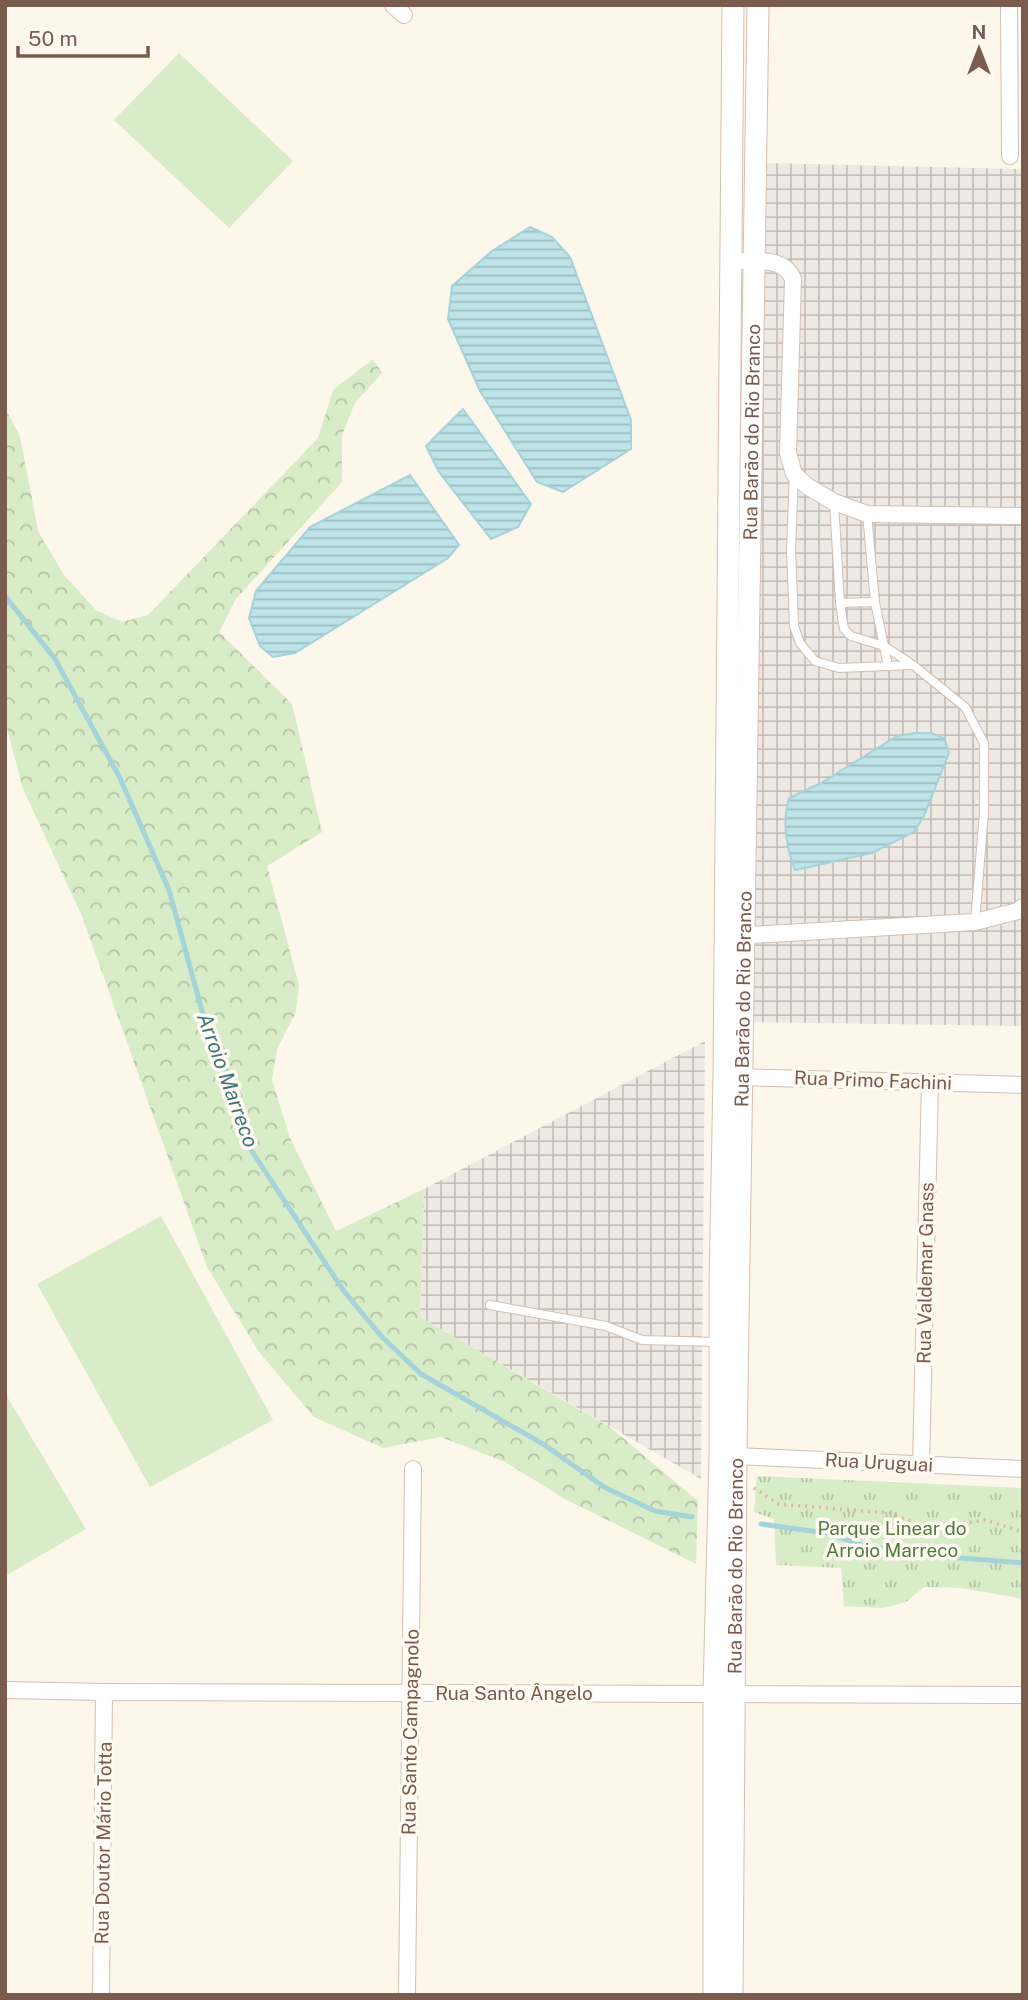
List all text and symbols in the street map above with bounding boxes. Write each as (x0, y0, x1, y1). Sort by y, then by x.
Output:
scale bar (18, 14, 147, 58)
north arrow (944, 14, 1014, 84)
text: N (972, 21, 986, 43)
text: 50 m (28, 26, 78, 51)
street label: Rua Barão do Rio Branco (739, 324, 764, 540)
street label: Rua Barão do Rio Branco (730, 891, 756, 1107)
water label: Arroio Marreco (192, 1009, 264, 1151)
street label: Rua Primo Fachini (794, 1066, 952, 1094)
street label: Rua Valdemar Gnass (912, 1182, 938, 1364)
street label: Rua Uruguai (824, 1448, 934, 1476)
street label: Rua Barão do Rio Branco (723, 1458, 747, 1674)
park label: Parque Linear do Arroio Marreco (817, 1517, 967, 1561)
street label: Rua Santo Campagnolo (397, 1629, 423, 1835)
street label: Rua Santo Ângelo (435, 1682, 593, 1704)
street label: Rua Doutor Mário Totta (90, 1741, 116, 1945)

